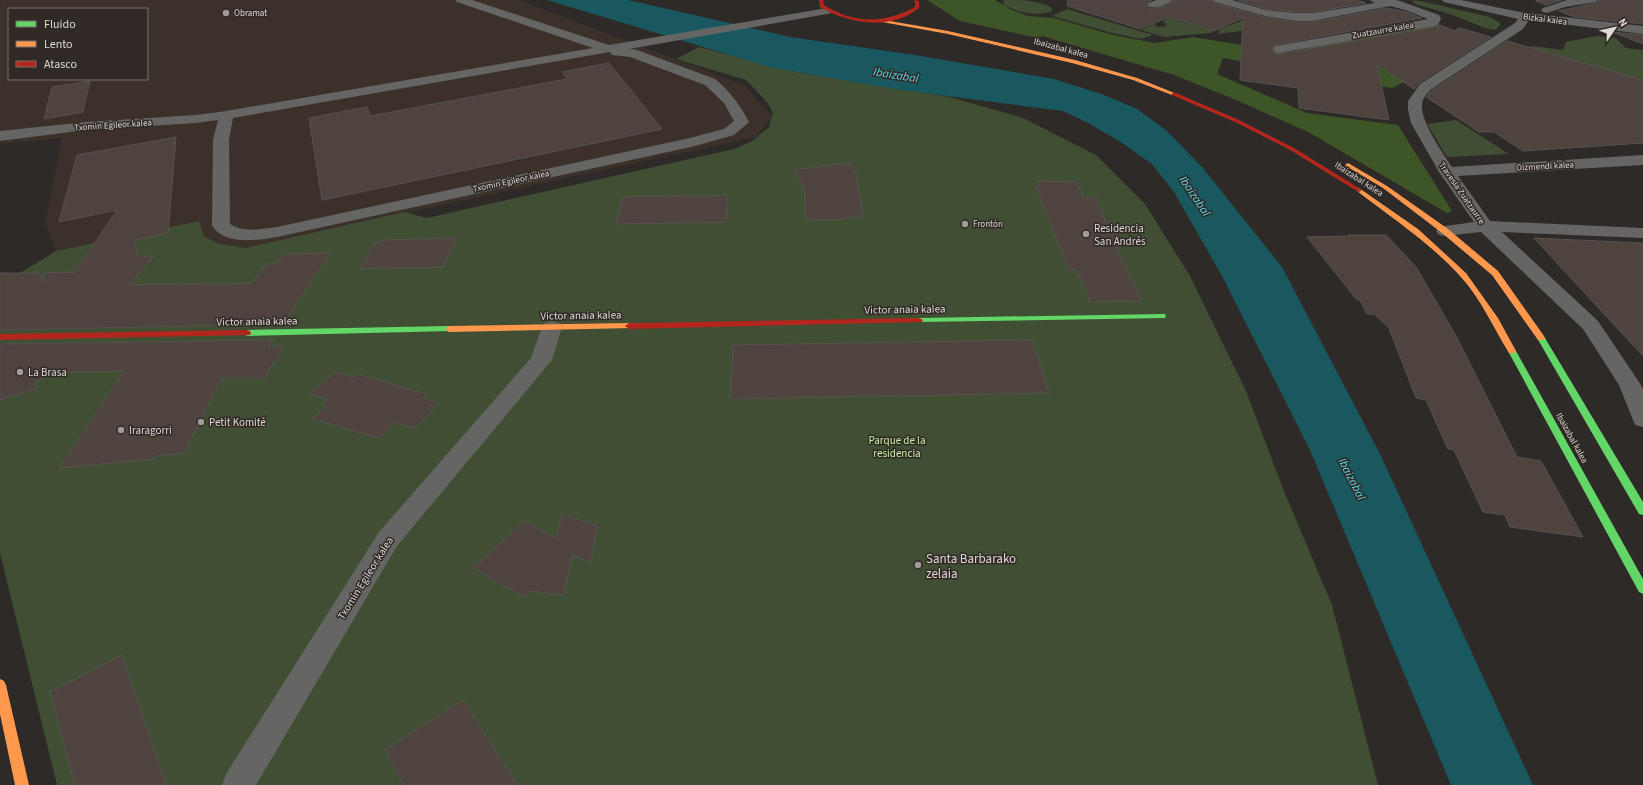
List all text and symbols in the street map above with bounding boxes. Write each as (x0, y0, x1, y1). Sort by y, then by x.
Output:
place label: Obramat (234, 7, 267, 20)
legend (8, 8, 148, 80)
marker: Obramat (221, 8, 231, 18)
north arrow (1595, 8, 1635, 48)
street label: Bizkai kalea (1522, 10, 1568, 29)
text: N (1615, 15, 1631, 30)
text: Fluido (44, 16, 76, 33)
street label: Zuatzaurre kalea (1351, 19, 1415, 42)
street label: Ibaizabal kalea (1032, 35, 1089, 62)
text: Lento (44, 36, 73, 53)
text: Atasco (44, 56, 77, 73)
water label: Ibaizabal (872, 64, 920, 87)
street label: Txomin Egileor kalea (74, 116, 152, 135)
street label: Oizmendi kalea (1516, 158, 1574, 175)
street label: Ibaizabal kalea (1332, 159, 1386, 200)
street label: Travesía Zuatzaurre (1435, 159, 1488, 228)
street label: Txomin Egileor kalea (472, 167, 550, 196)
water label: Ibaizabal (1175, 173, 1214, 220)
place label: Frontón (973, 218, 1003, 231)
marker: Frontón (960, 219, 970, 229)
place label: Residencia San Andrés (1094, 221, 1146, 249)
marker: Residencia San Andrés (1081, 229, 1091, 239)
street label: Victor anaia kalea (864, 301, 946, 318)
street label: Victor anaia kalea (540, 307, 622, 324)
street label: Victor anaia kalea (216, 313, 298, 330)
place label: La Brasa (28, 365, 67, 380)
marker: La Brasa (15, 367, 25, 377)
street label: Ibaizabal kalea (1552, 411, 1591, 466)
place label: Petit Komité (209, 415, 266, 430)
marker: Petit Komité (196, 417, 206, 427)
place label: Iraragorri (129, 423, 172, 438)
marker: Iraragorri (116, 425, 126, 435)
park label: Parque de la residencia (869, 433, 925, 461)
water label: Ibaizabal (1334, 455, 1370, 503)
street label: Txomin Egileor kalea (334, 534, 397, 623)
place label: Santa Barbarako zelaia (926, 550, 1016, 583)
marker: Santa Barbarako zelaia (913, 560, 923, 570)

